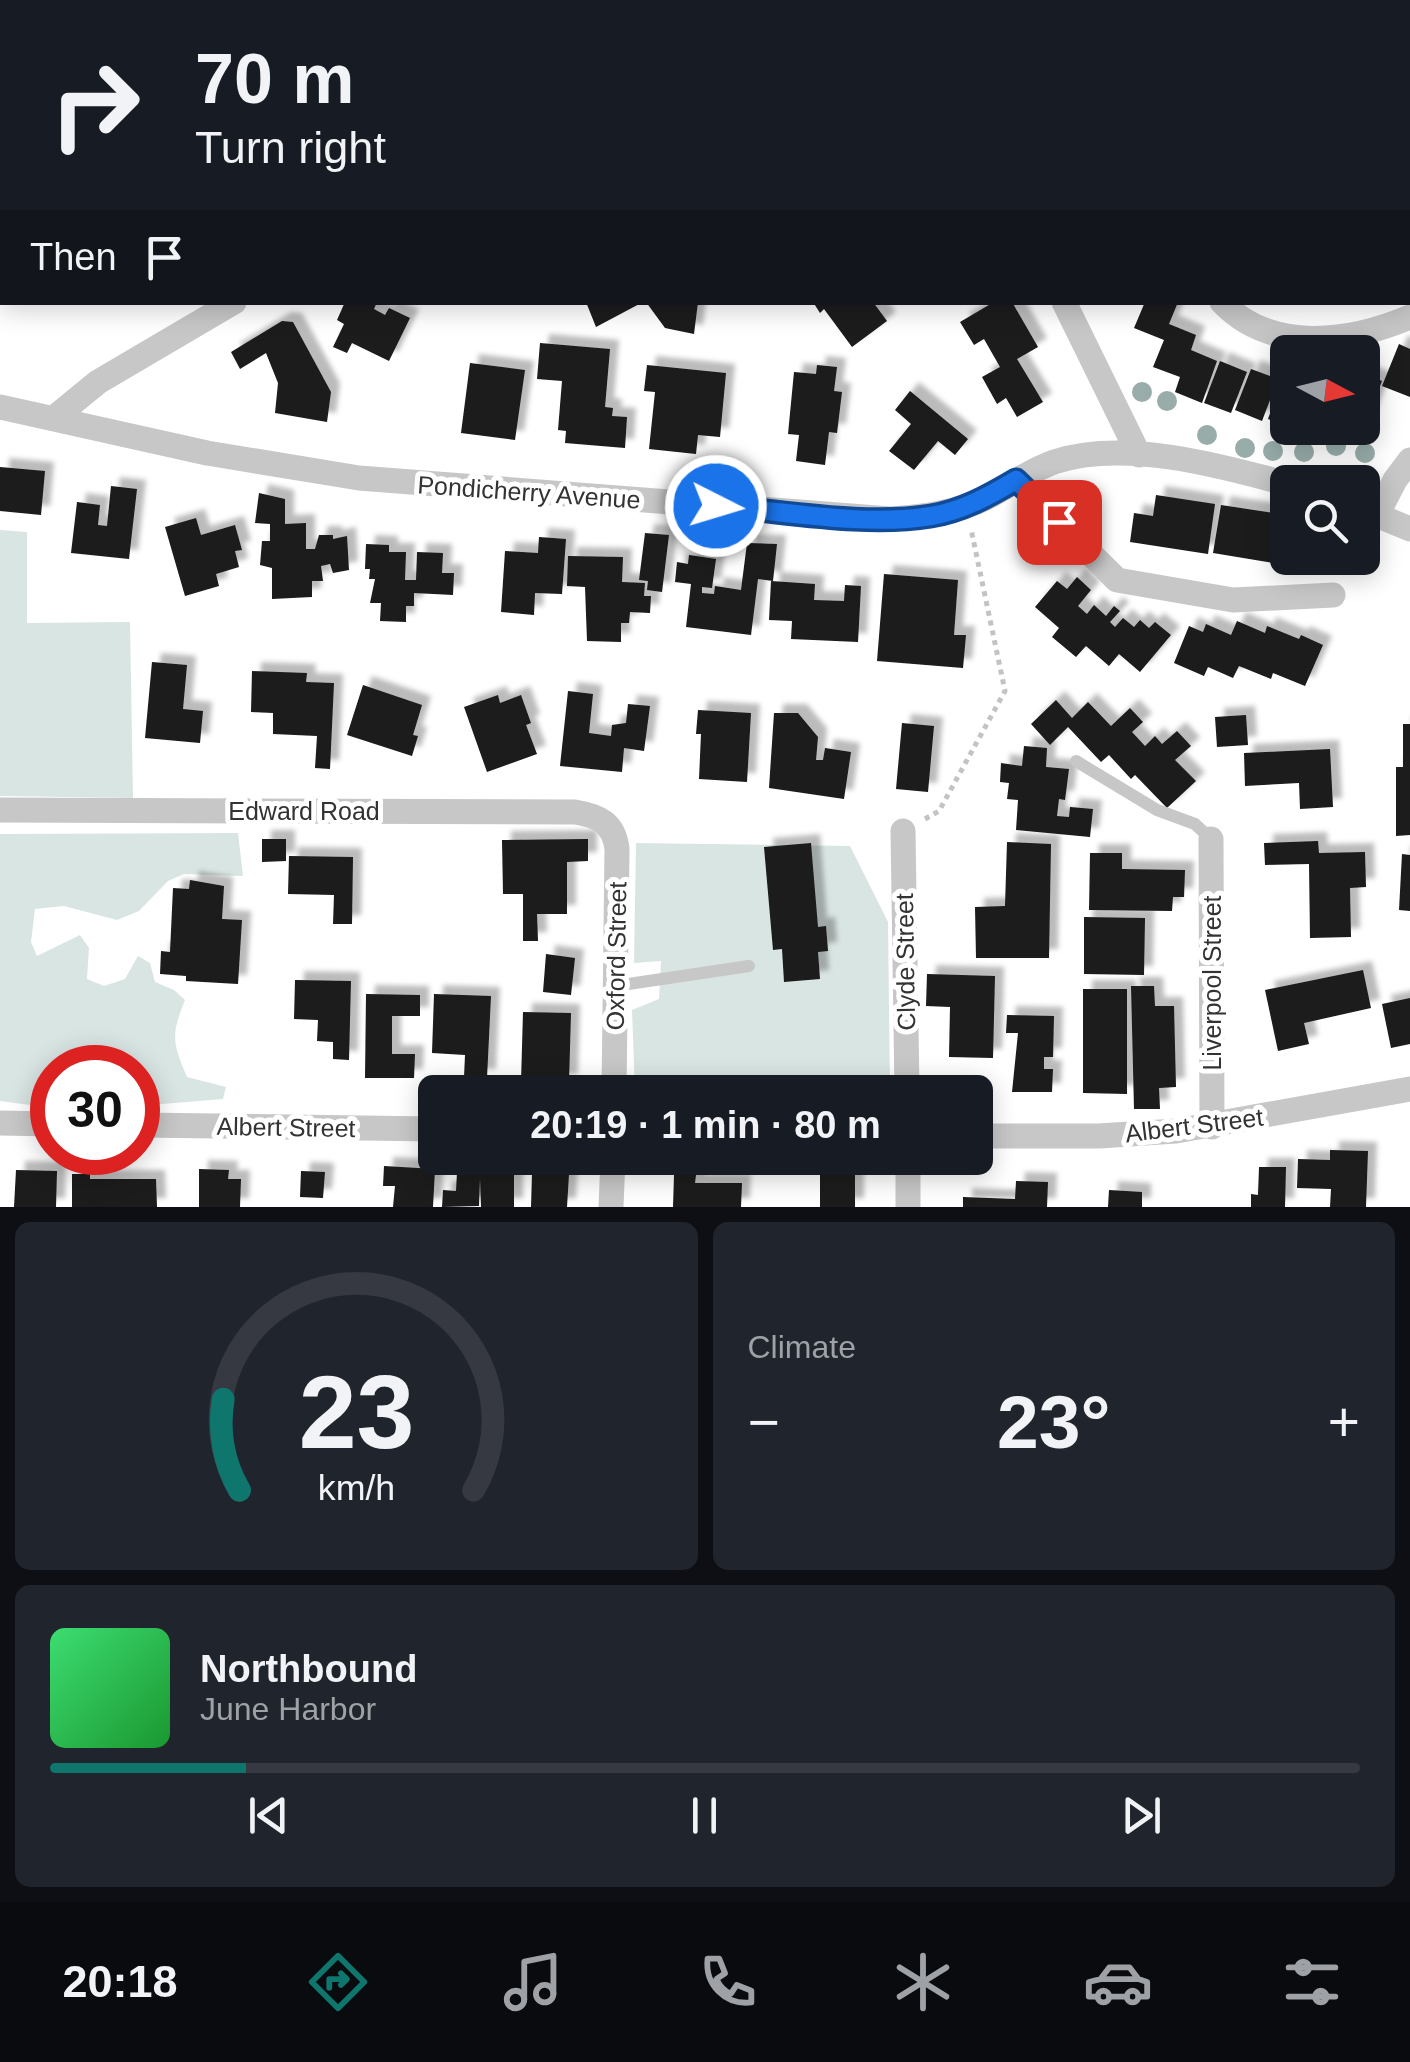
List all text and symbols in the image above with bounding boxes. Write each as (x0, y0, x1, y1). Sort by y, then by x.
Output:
icon: right (30, 40, 160, 170)
text: 70 m (195, 40, 355, 118)
text: Turn right (195, 122, 386, 173)
icon: arrive (137, 230, 192, 285)
text: Then (30, 236, 117, 278)
north arrow (1270, 335, 1380, 445)
map controls (1270, 335, 1380, 575)
position arrow (664, 454, 768, 558)
button: search (1270, 465, 1380, 575)
street label: Pondicherry Avenue (417, 470, 641, 514)
pin (1017, 480, 1102, 565)
icon: arrive (1032, 495, 1087, 550)
street label: Edward Road (228, 797, 380, 825)
street label: Oxford Street (601, 881, 631, 1031)
street label: Clyde Street (890, 893, 920, 1031)
street label: Liverpool Street (1198, 895, 1226, 1071)
speed limit sign: 30 (30, 1045, 160, 1175)
street label: Albert Street (1123, 1103, 1265, 1147)
text: 20:19 · 1 min · 80 m (530, 1104, 881, 1146)
street label: Albert Street (216, 1112, 356, 1142)
text: Climate (748, 1329, 856, 1365)
text: 23 (298, 1354, 414, 1470)
text: 23° (997, 1380, 1110, 1464)
text: − (748, 1391, 780, 1453)
text: + (1328, 1391, 1360, 1453)
text: km/h (318, 1468, 395, 1508)
text: Northbound (200, 1648, 417, 1690)
text: June Harbor (200, 1691, 376, 1727)
icon: previous (241, 1788, 296, 1843)
icon: pause (677, 1788, 732, 1843)
icon: next (1114, 1788, 1169, 1843)
icon: directions (303, 1947, 373, 2017)
icon: music (498, 1947, 568, 2017)
icon: phone (693, 1947, 763, 2017)
icon: climate (888, 1947, 958, 2017)
icon: car (1083, 1947, 1153, 2017)
icon: filters (1277, 1947, 1347, 2017)
text: 20:18 (62, 1956, 178, 2007)

